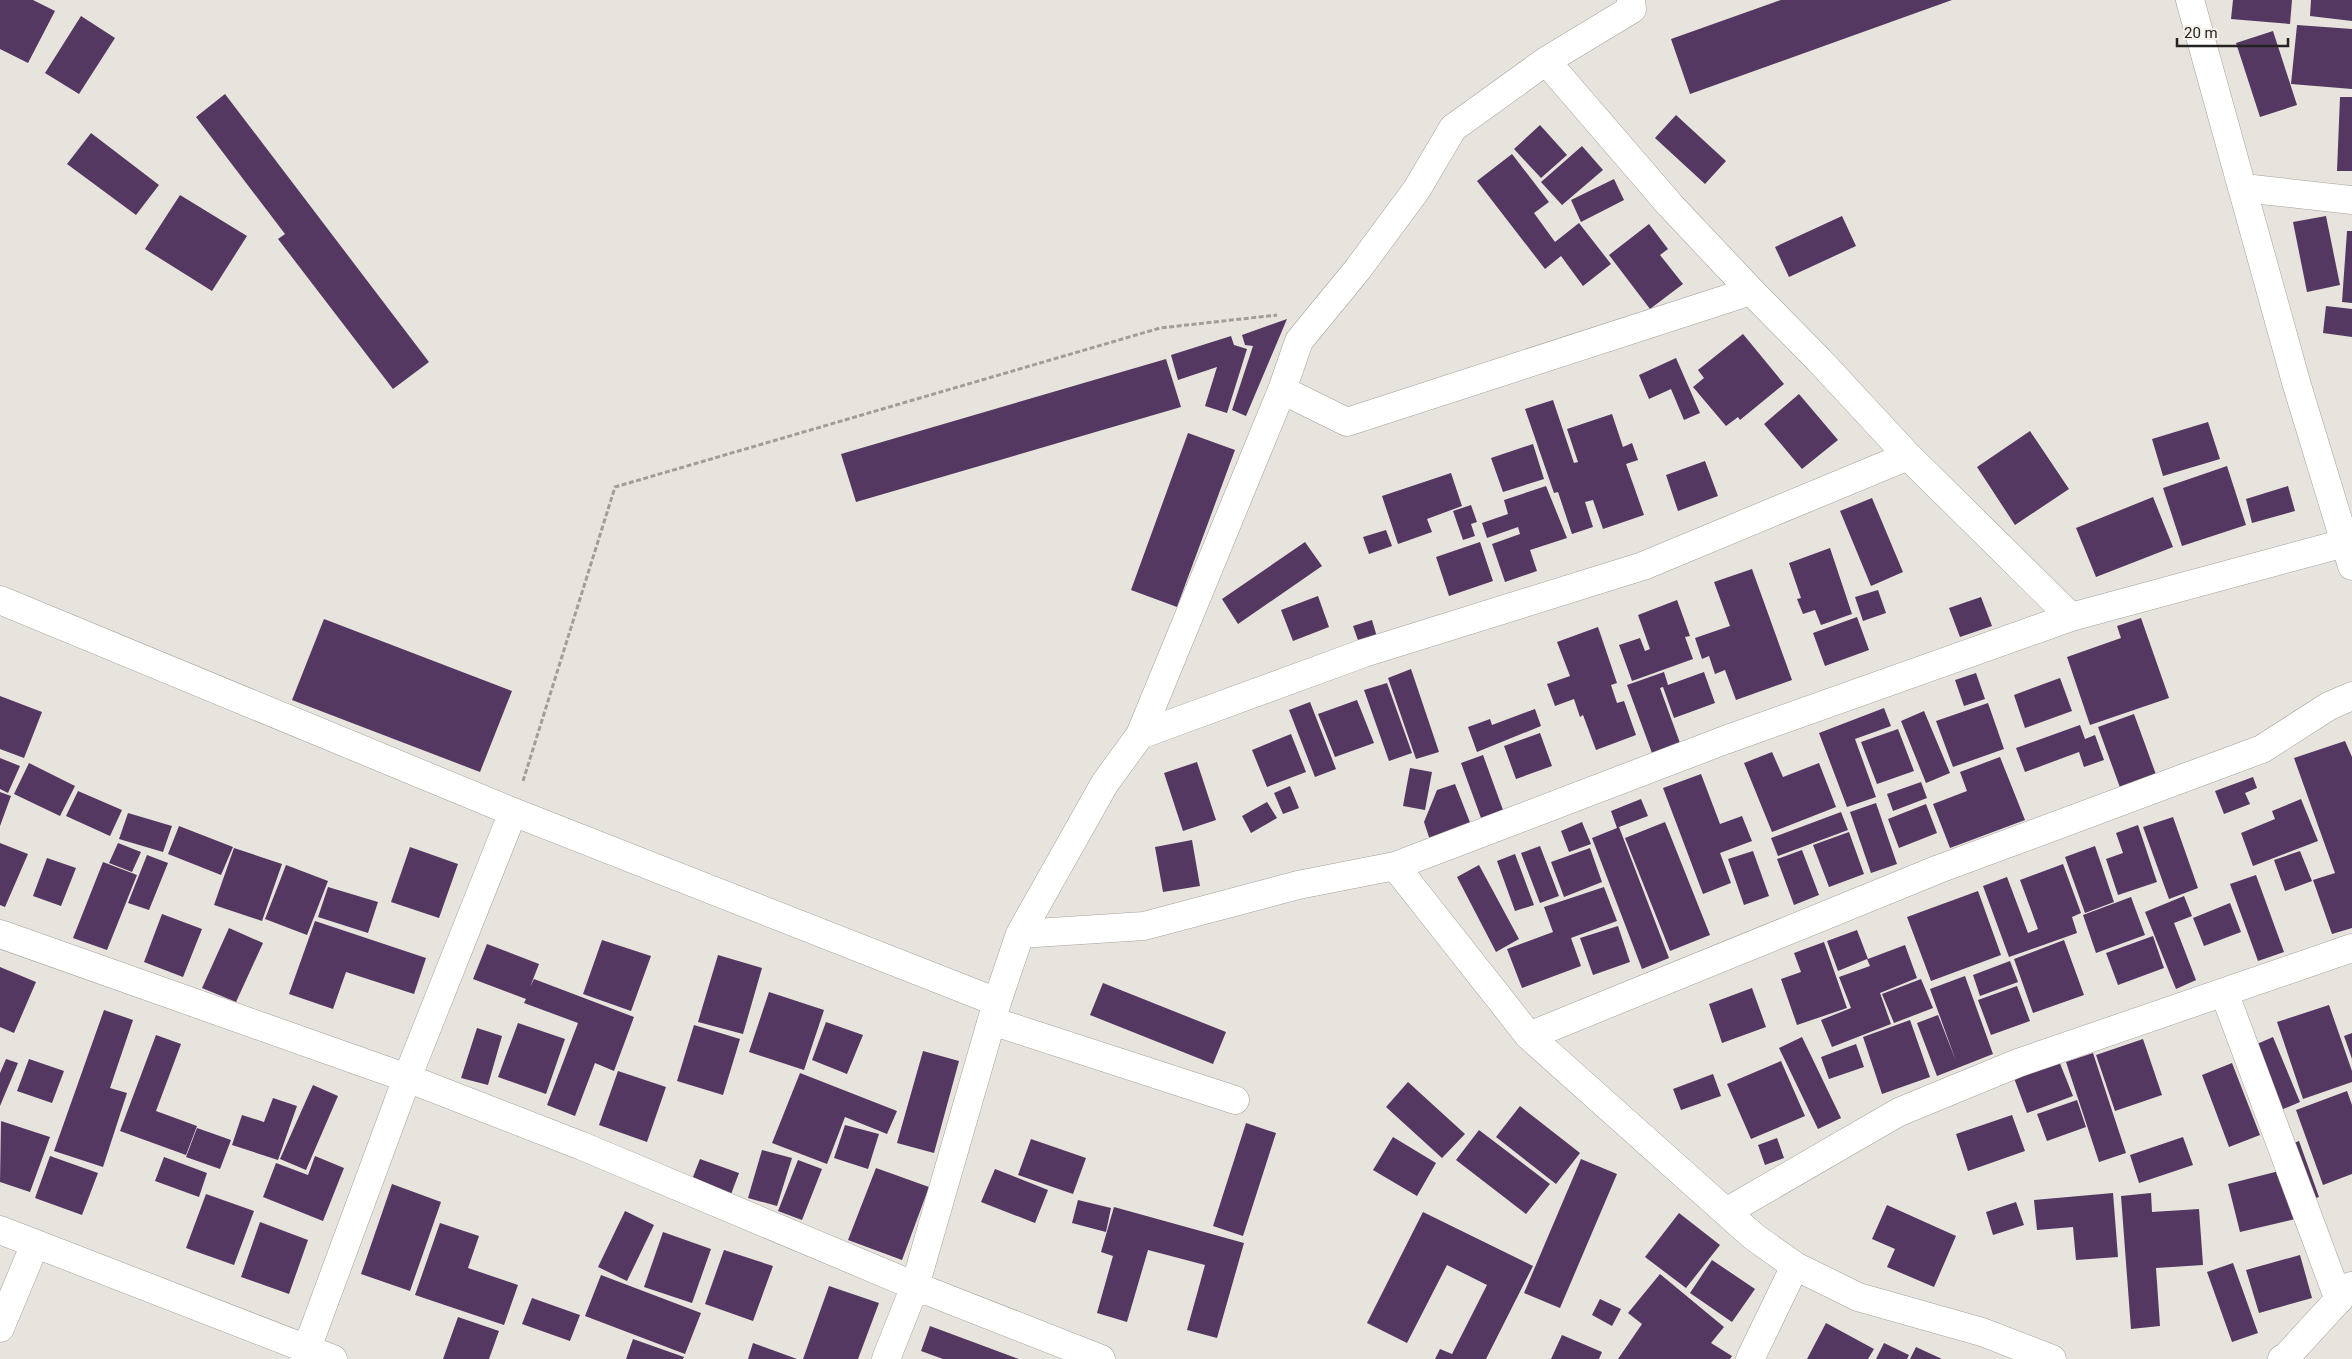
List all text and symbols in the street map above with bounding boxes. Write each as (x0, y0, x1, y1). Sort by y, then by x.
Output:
scale bar (2177, 15, 2288, 47)
text: 20 m (2184, 24, 2218, 42)

